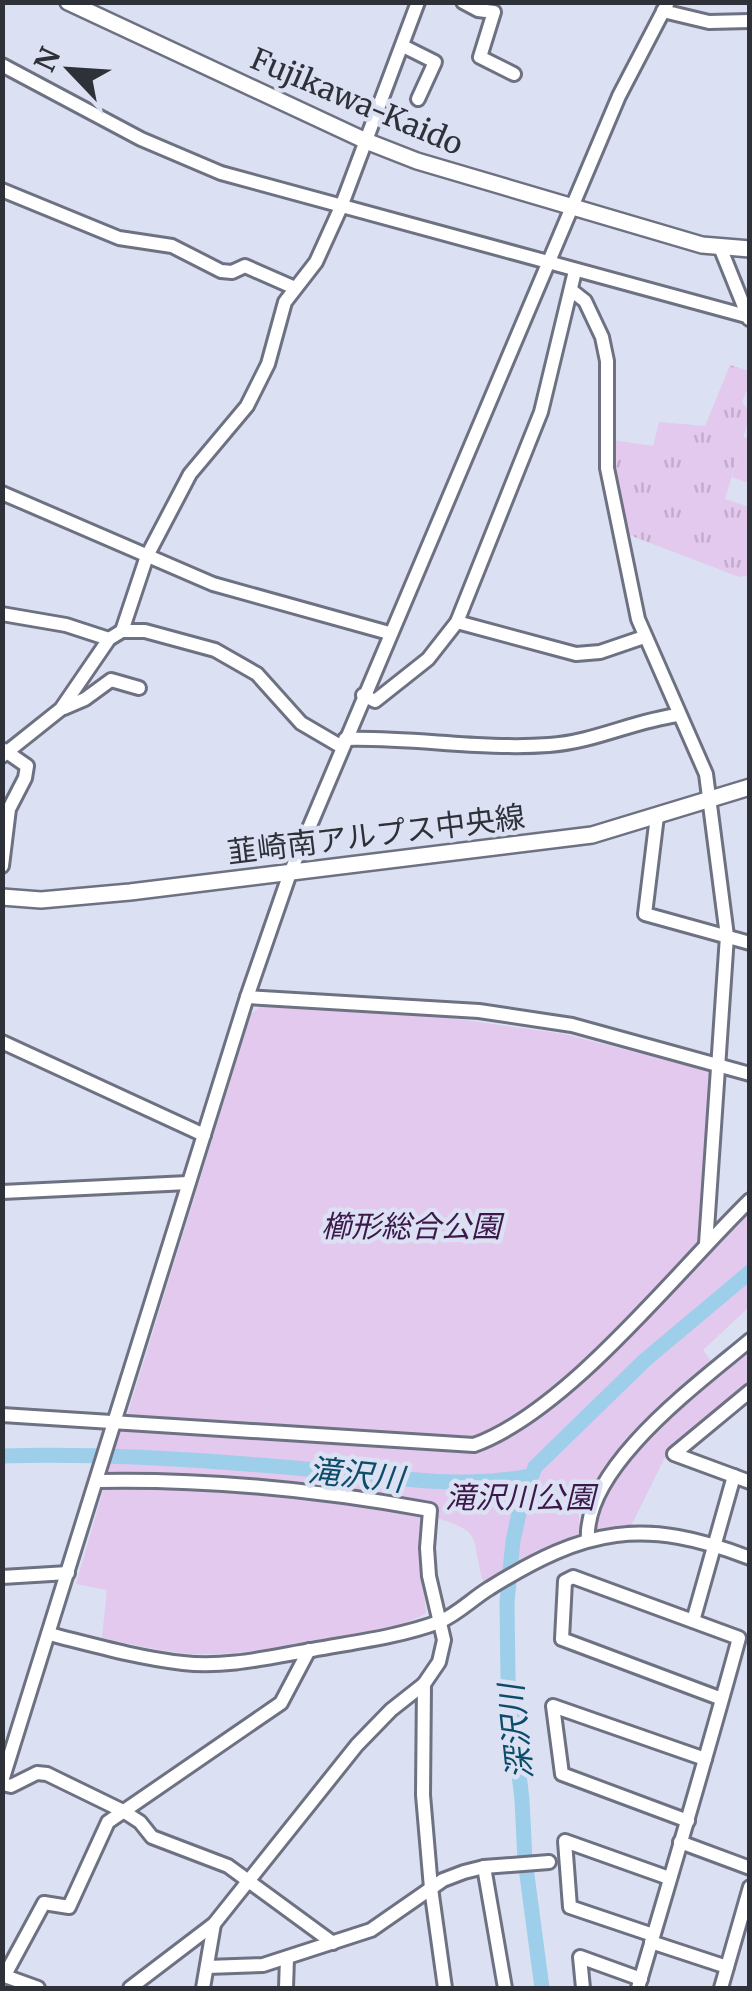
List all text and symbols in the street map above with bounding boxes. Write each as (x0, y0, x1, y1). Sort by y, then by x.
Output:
north arrow (20, 20, 120, 120)
street label: Fujikawa-Kaido (245, 39, 469, 163)
text: N (26, 42, 68, 77)
street label: 韮崎南アルプス中央線 (225, 797, 527, 871)
park label: 櫛形総合公園 (321, 1207, 505, 1245)
water label: 滝沢川 (306, 1450, 409, 1500)
park label: 滝沢川公園 (445, 1478, 599, 1516)
water label: 深沢川 (491, 1679, 541, 1782)

